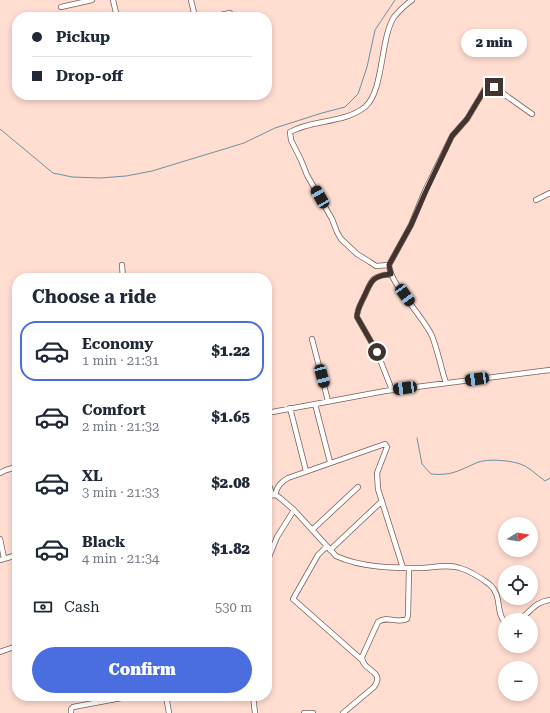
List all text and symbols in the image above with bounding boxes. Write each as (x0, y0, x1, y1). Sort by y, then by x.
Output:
text: Pickup (56, 28, 110, 46)
callout: 2 min (461, 29, 527, 57)
text: 2 min (476, 35, 512, 50)
text: Drop-off (56, 67, 123, 85)
route end (485, 78, 503, 96)
car (309, 184, 331, 210)
car (393, 282, 417, 308)
text: Choose a ride (32, 286, 156, 307)
icon: car (34, 333, 70, 369)
text: Economy (82, 335, 153, 353)
text: $1.22 (211, 342, 250, 360)
route start (368, 343, 386, 361)
text: 1 min · 21:31 (82, 353, 159, 368)
car (313, 363, 331, 389)
car (464, 371, 490, 387)
car (392, 380, 418, 396)
icon: car (34, 399, 70, 435)
text: Comfort (82, 401, 146, 419)
text: $1.65 (211, 408, 250, 426)
text: 2 min · 21:32 (82, 419, 159, 434)
icon: car (34, 465, 70, 501)
text: XL (82, 467, 103, 485)
text: $2.08 (211, 474, 250, 492)
text: 3 min · 21:33 (82, 485, 159, 500)
north arrow (498, 517, 538, 557)
map controls (498, 517, 538, 701)
icon: car (34, 531, 70, 567)
text: Black (82, 533, 125, 551)
text: $1.82 (211, 540, 250, 558)
text: 4 min · 21:34 (82, 551, 159, 566)
button: locate (498, 565, 538, 605)
icon: cash (32, 596, 54, 618)
text: Cash (64, 598, 100, 616)
text: 530 m (215, 600, 252, 615)
button: + (498, 613, 538, 653)
button: Confirm (32, 647, 252, 693)
button: − (498, 661, 538, 701)

